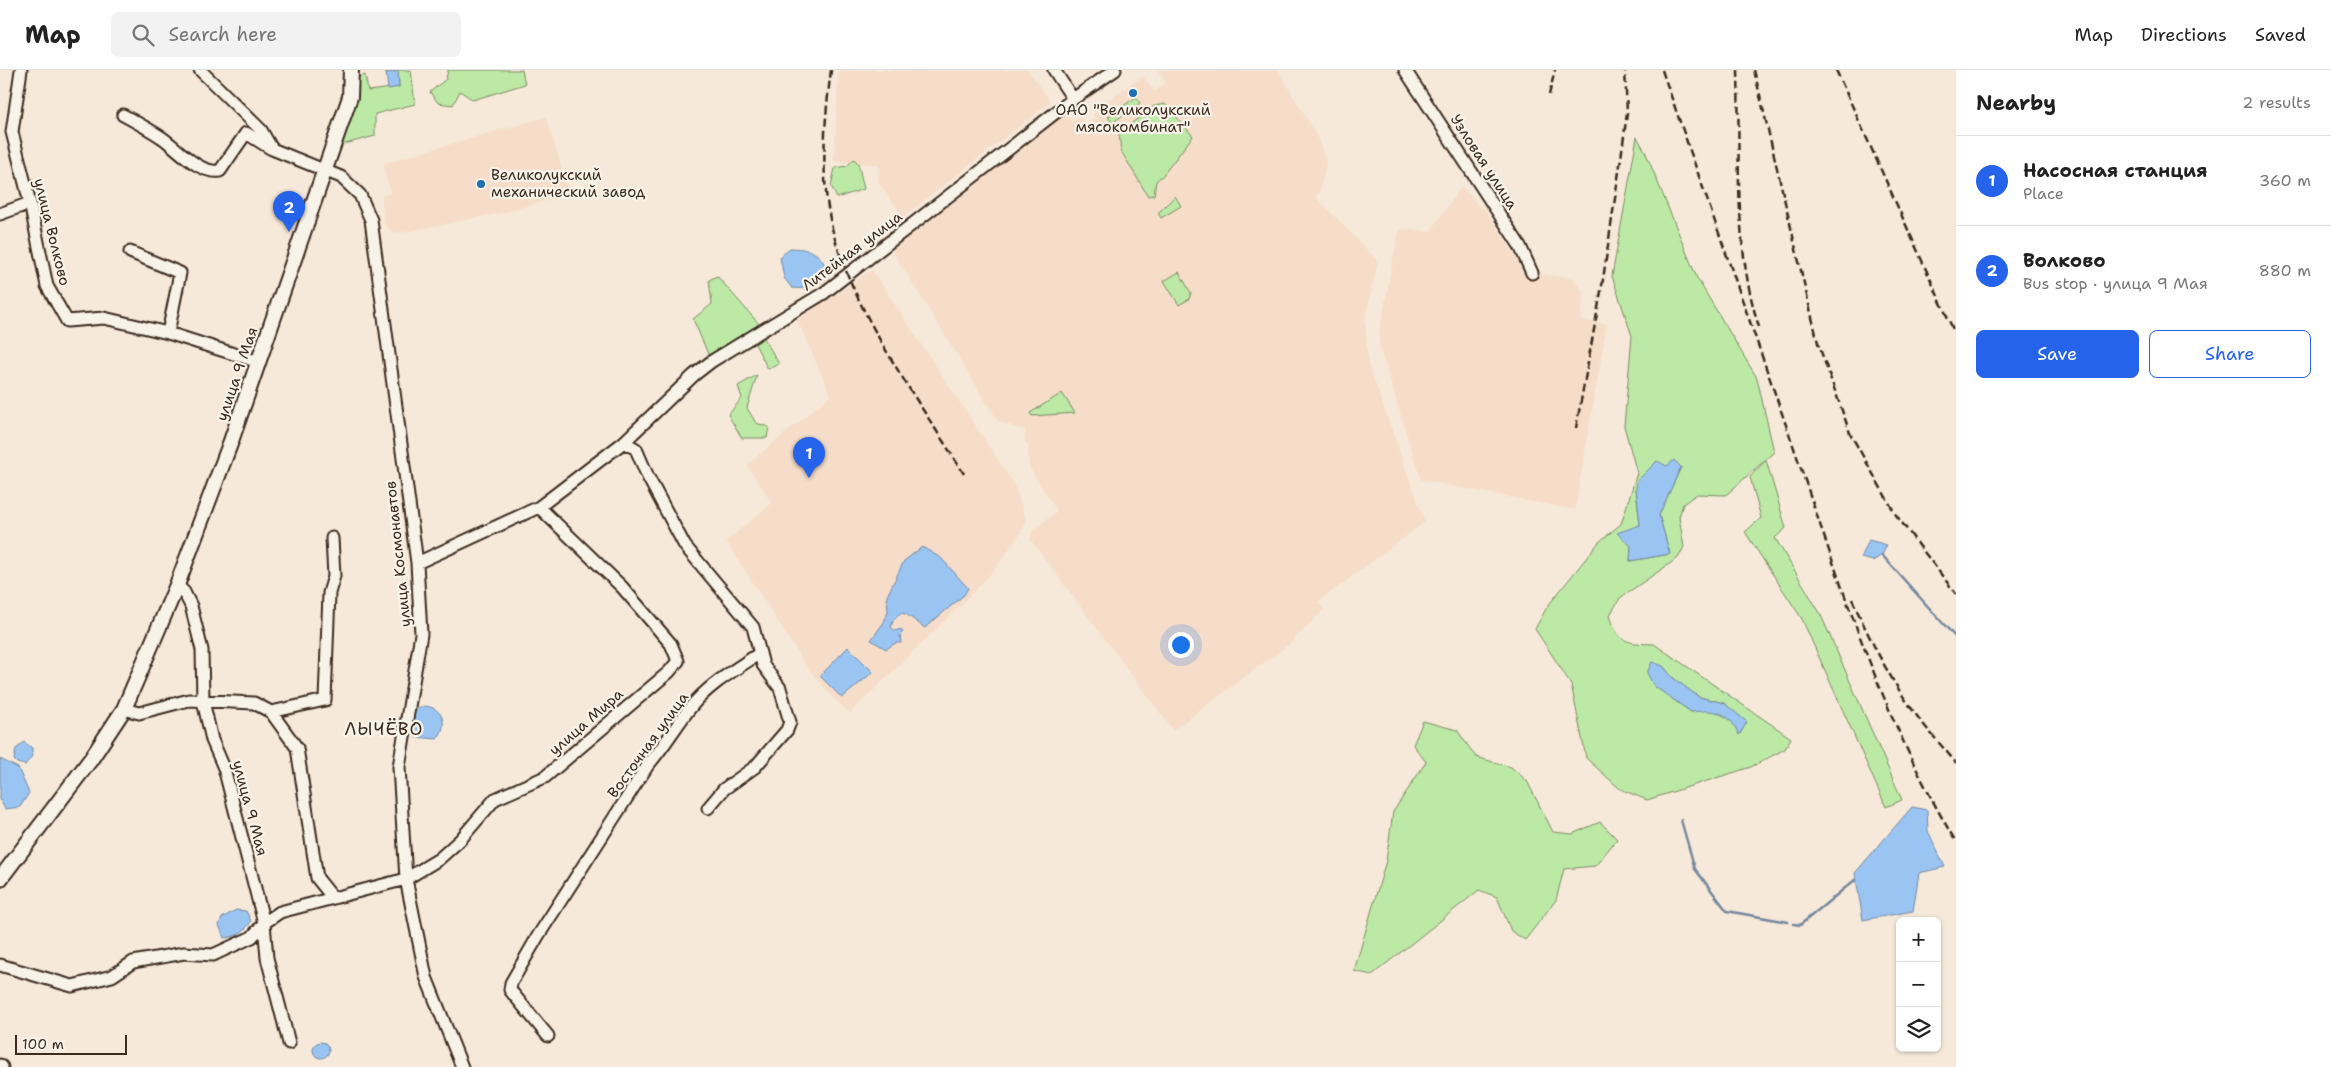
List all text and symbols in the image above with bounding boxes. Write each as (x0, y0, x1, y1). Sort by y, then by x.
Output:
search box (111, 12, 461, 57)
text: Map (25, 19, 81, 51)
icon: search (129, 21, 157, 49)
text: Search here (169, 22, 277, 47)
text: Map (2075, 23, 2113, 47)
text: Directions (2141, 23, 2227, 47)
text: Saved (2255, 23, 2306, 47)
marker: ОАО "Великолукский мясокомбинат" (1127, 87, 1139, 99)
text: Nearby (1976, 89, 2056, 117)
text: 2 results (2242, 92, 2311, 113)
place label: ОАО "Великолукский мясокомбинат" (1056, 100, 1211, 137)
street label: Узловая улица (1446, 111, 1523, 214)
text: Насосная станция (2023, 158, 2207, 183)
place label: Великолукский механический завод (491, 165, 646, 202)
text: 1 (1988, 170, 1996, 191)
text: 360 m (2259, 170, 2311, 191)
street label: улица Волково (29, 176, 75, 288)
marker: Великолукский механический завод (475, 178, 487, 190)
text: Place (2023, 183, 2064, 204)
pin: 2 (273, 191, 305, 232)
street label: Литейная улица (798, 206, 907, 295)
text: Волково (2023, 248, 2106, 273)
text: 2 (1986, 260, 1998, 281)
text: 880 m (2259, 260, 2311, 281)
text: Bus stop · улица 9 Мая (2023, 273, 2208, 294)
street label: улица 9 Мая (212, 324, 262, 424)
button: Save (1976, 330, 2139, 378)
button: Share (2149, 330, 2311, 378)
pin: 1 (793, 437, 825, 478)
street label: улица Космонавтов (380, 480, 416, 628)
your location (1168, 632, 1194, 658)
street label: улица Мира (545, 684, 628, 760)
street label: Восточная улица (603, 688, 694, 802)
district label: ЛЫЧЁВО (344, 717, 424, 741)
street label: улица 9 Мая (228, 758, 272, 858)
map controls (1896, 917, 1941, 1052)
button: + (1896, 917, 1941, 962)
button: − (1896, 962, 1941, 1007)
button: layers (1896, 1007, 1941, 1052)
scale bar (15, 1032, 128, 1055)
text: 100 m (22, 1035, 64, 1053)

